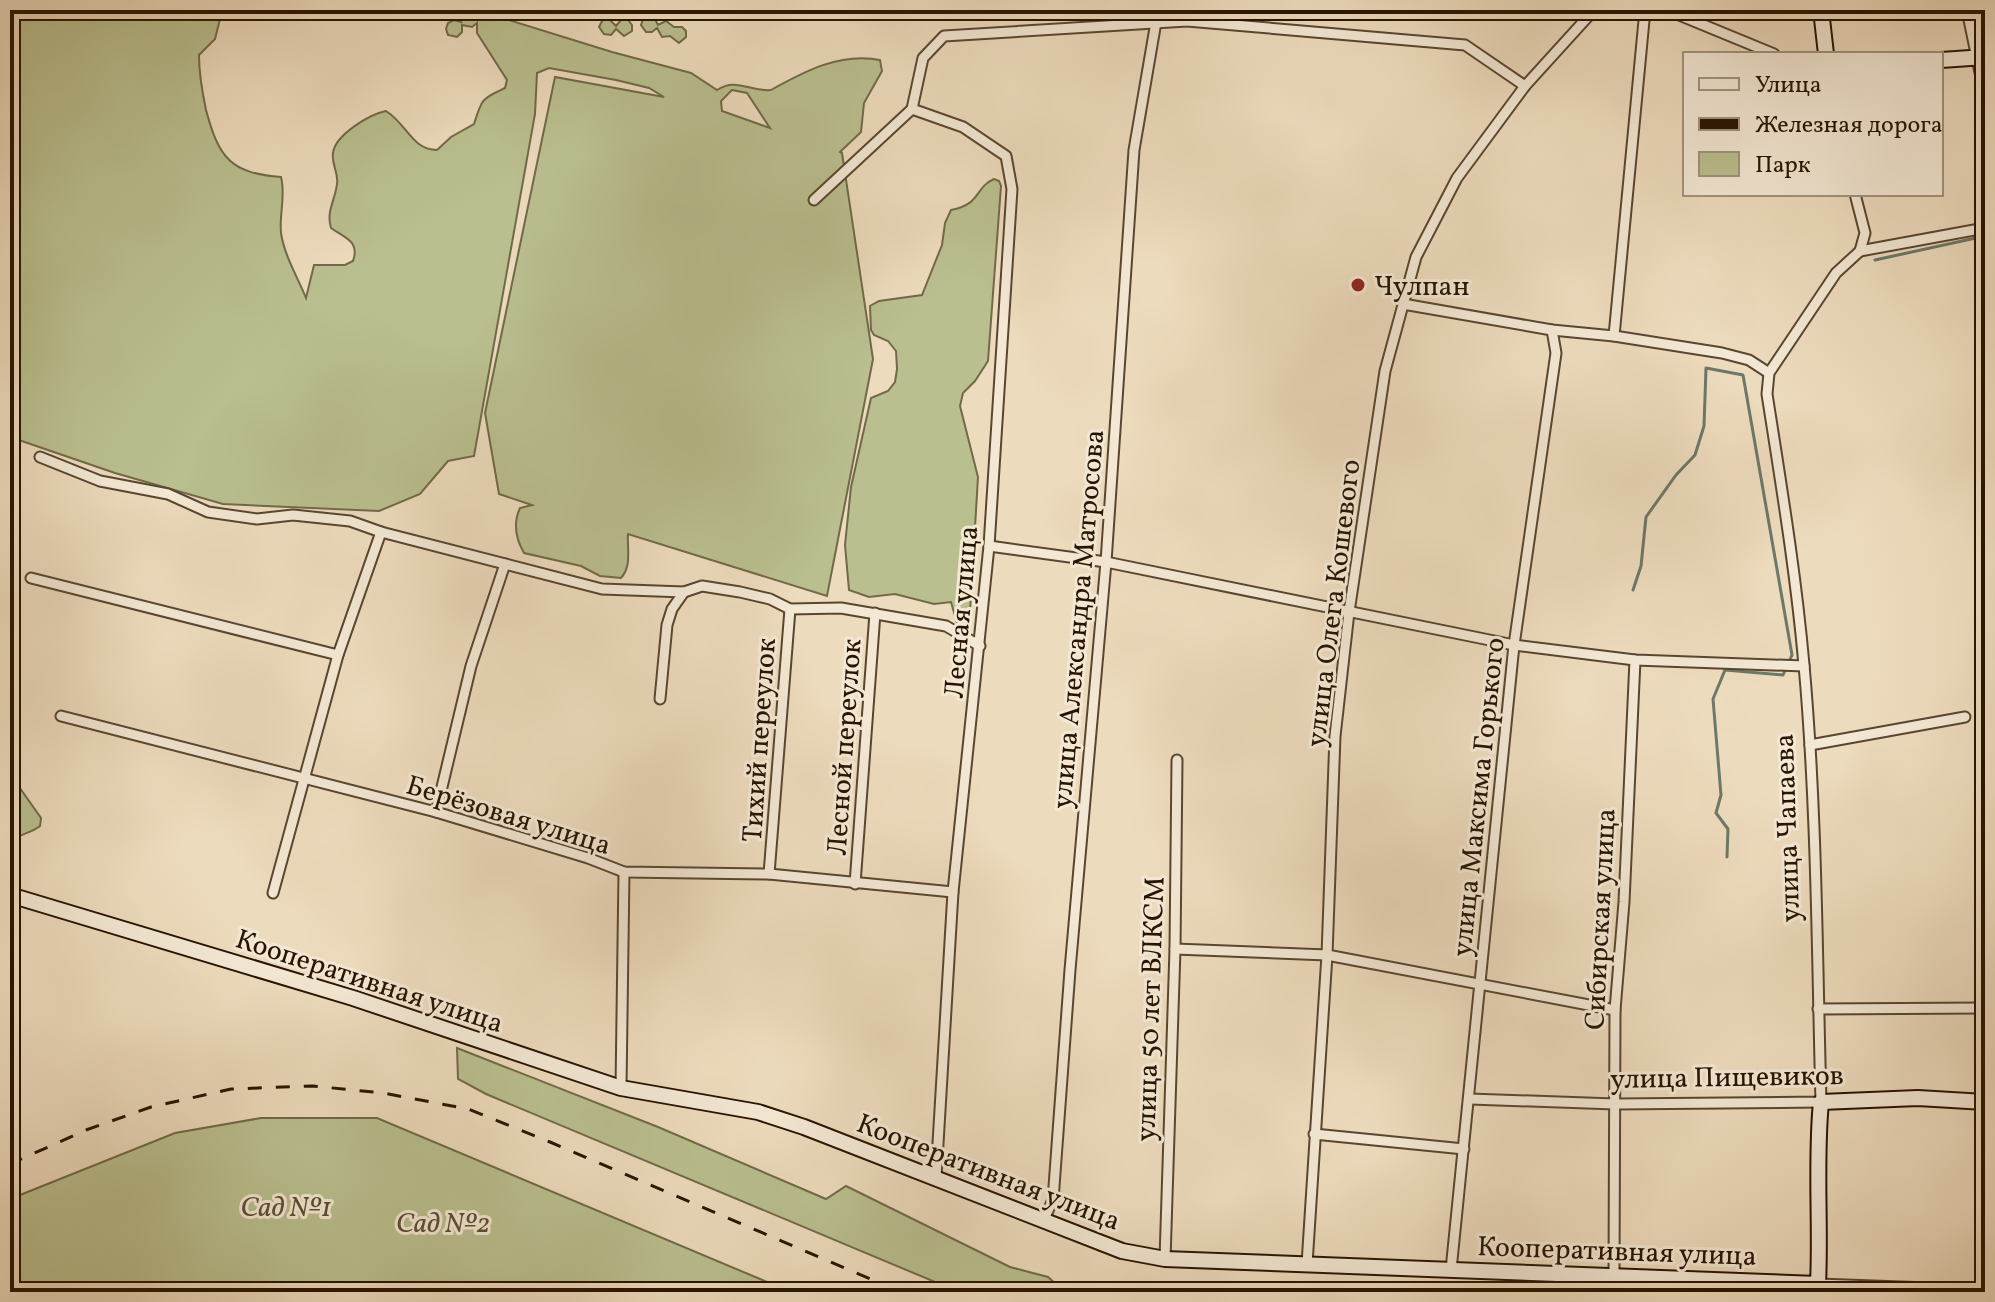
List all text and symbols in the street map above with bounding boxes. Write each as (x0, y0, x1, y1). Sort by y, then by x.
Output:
legend (1683, 52, 1943, 196)
text: Улица (1755, 69, 1822, 103)
text: Железная дорога (1755, 109, 1943, 143)
text: Парк (1755, 149, 1811, 183)
place label: Чулпан (1374, 268, 1470, 307)
marker: Чулпан (1349, 276, 1367, 294)
street label: улица Александра Матросова (1043, 428, 1116, 810)
street label: улица Олега Кошевого (1297, 457, 1371, 749)
street label: Лесная улица (936, 524, 989, 700)
street label: улица Максима Горького (1443, 636, 1516, 959)
street label: Тихий переулок (734, 637, 787, 844)
street label: Лесной переулок (818, 637, 873, 857)
street label: улица Чапаева (1766, 733, 1811, 923)
street label: Берёзовая улица (401, 767, 615, 866)
street label: Сибирская улица (1576, 807, 1627, 1031)
street label: улица 50 лет ВЛКСМ (1127, 876, 1176, 1142)
street label: Кооперативная улица (230, 921, 508, 1044)
street label: улица Пищевиков (1610, 1057, 1844, 1100)
street label: Кооперативная улица (851, 1105, 1126, 1242)
park label: Сад №1 (240, 1189, 332, 1228)
park label: Сад №2 (396, 1205, 490, 1244)
street label: Кооперативная улица (1477, 1228, 1757, 1277)

